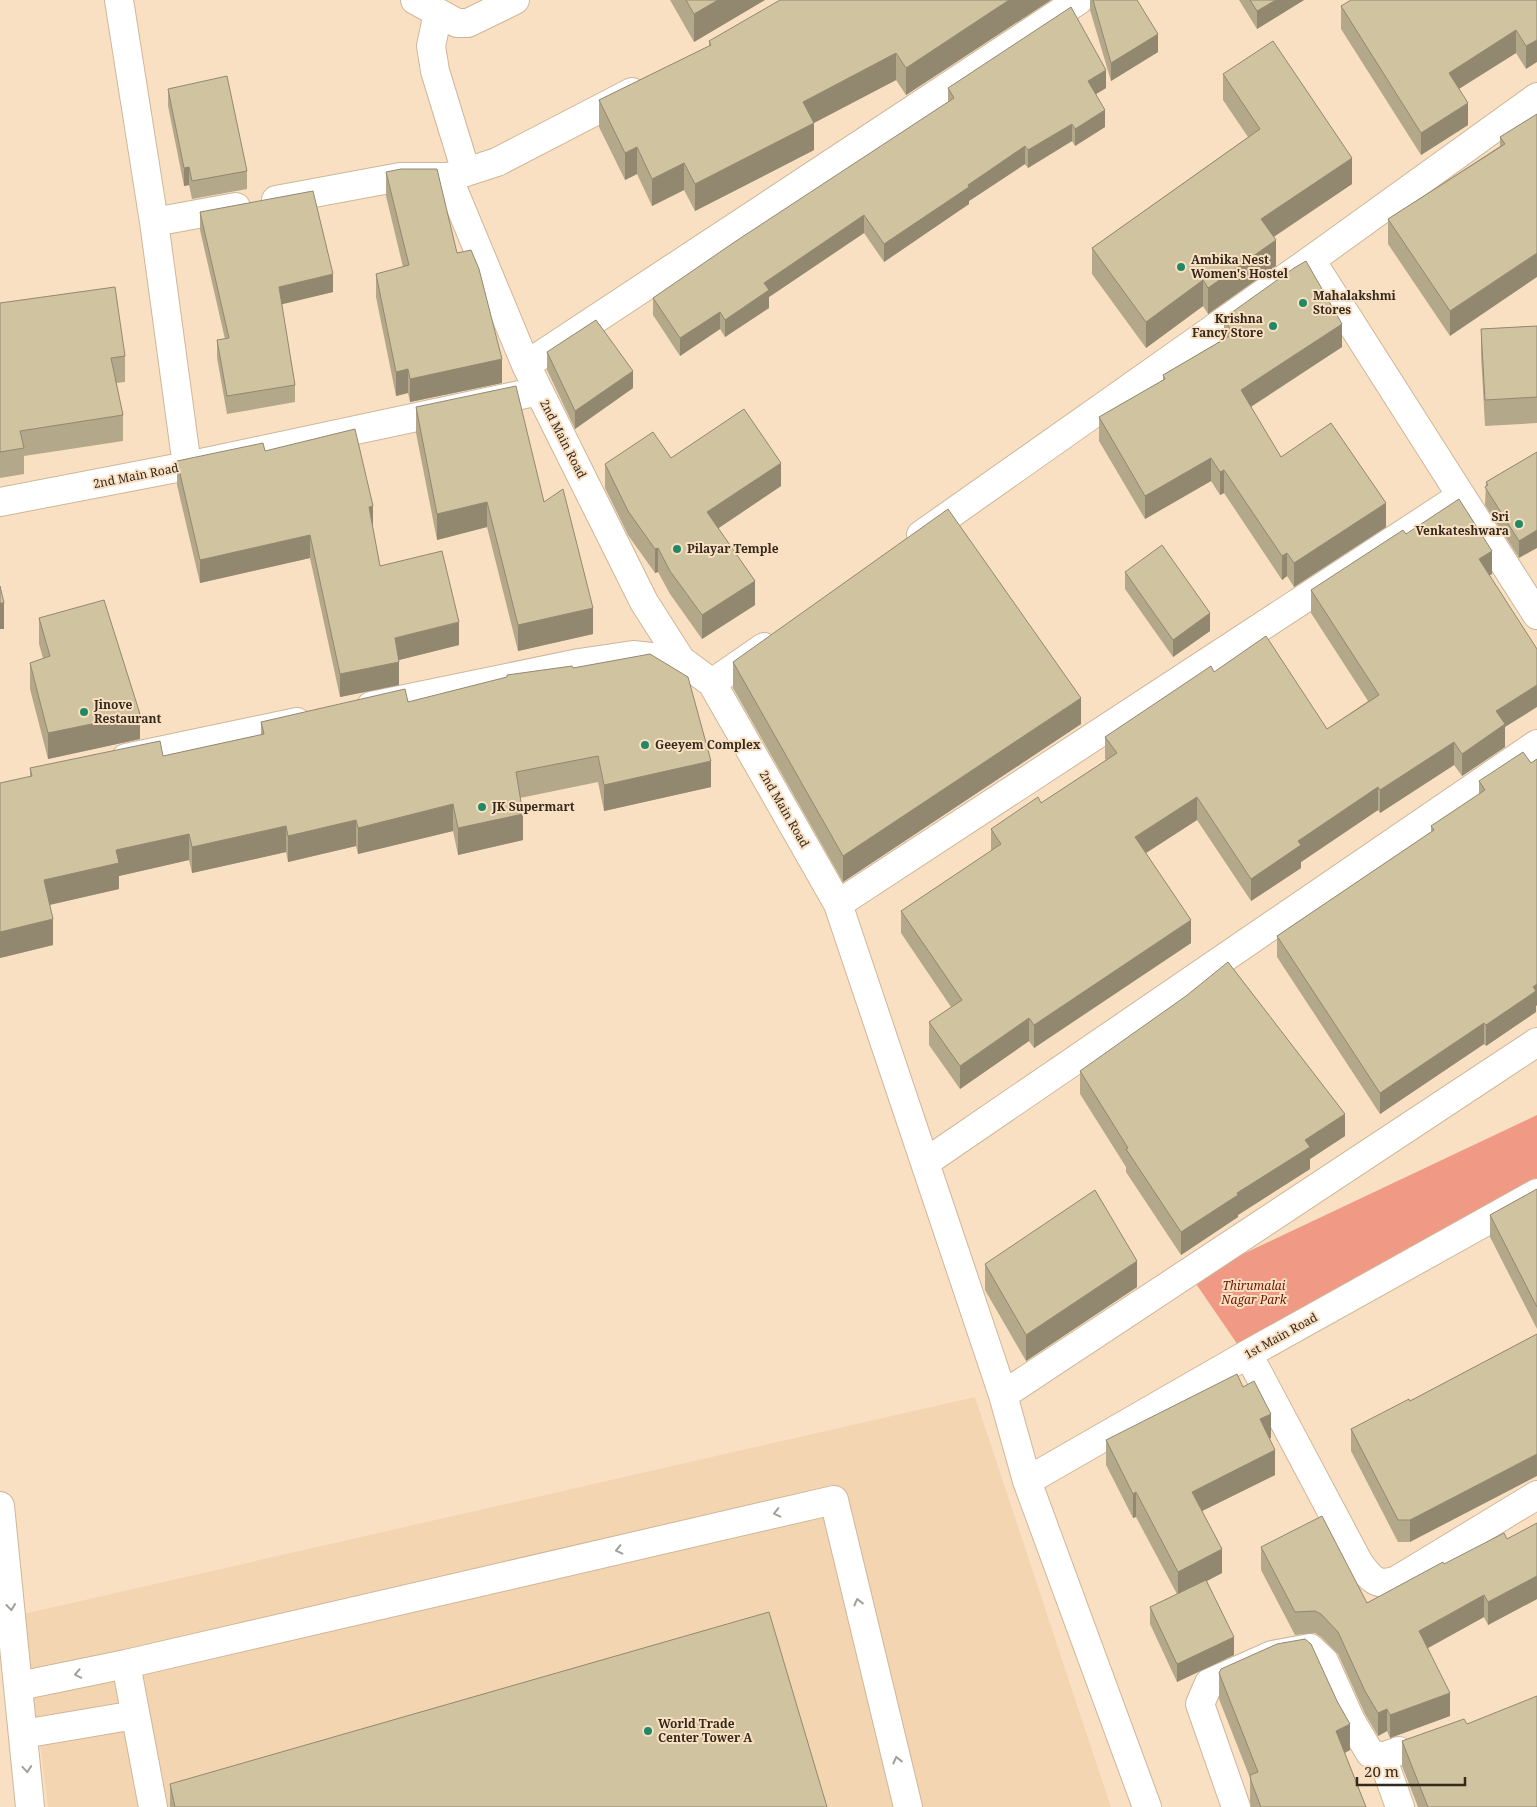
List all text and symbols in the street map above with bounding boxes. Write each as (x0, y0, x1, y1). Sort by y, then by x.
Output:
place label: Ambika Nest Women's Hostel (1191, 251, 1289, 282)
marker: Ambika Nest Women's Hostel (1175, 261, 1187, 273)
place label: Mahalakshmi Stores (1313, 287, 1397, 318)
marker: Mahalakshmi Stores (1297, 297, 1309, 309)
place label: Krishna Fancy Store (1192, 310, 1263, 341)
marker: Krishna Fancy Store (1267, 320, 1279, 332)
street label: 2nd Main Road (536, 396, 591, 482)
street label: 2nd Main Road (92, 459, 181, 492)
place label: Sri Venkateshwara (1415, 508, 1510, 539)
marker: Sri Venkateshwara (1513, 518, 1525, 530)
place label: Pilayar Temple (687, 540, 779, 557)
marker: Pilayar Temple (671, 543, 683, 555)
place label: Jinove Restaurant (93, 696, 161, 727)
marker: Jinove Restaurant (78, 706, 90, 718)
place label: Geeyem Complex (655, 736, 761, 753)
marker: Geeyem Complex (639, 739, 651, 751)
street label: 2nd Main Road (755, 767, 814, 851)
place label: JK Supermart (491, 798, 575, 815)
marker: JK Supermart (476, 801, 488, 813)
park label: Thirumalai Nagar Park (1220, 1277, 1288, 1308)
street label: 1st Main Road (1241, 1308, 1321, 1363)
one-way arrow (773, 1507, 782, 1518)
one-way arrow (615, 1544, 624, 1555)
one-way arrow (853, 1597, 864, 1606)
one-way arrow (5, 1603, 16, 1611)
one-way arrow (74, 1668, 83, 1678)
place label: World Trade Center Tower A (658, 1715, 753, 1746)
marker: World Trade Center Tower A (642, 1725, 654, 1737)
scale bar (1357, 1754, 1464, 1786)
one-way arrow (892, 1755, 903, 1764)
text: 20 m (1364, 1761, 1399, 1781)
one-way arrow (21, 1765, 32, 1773)

